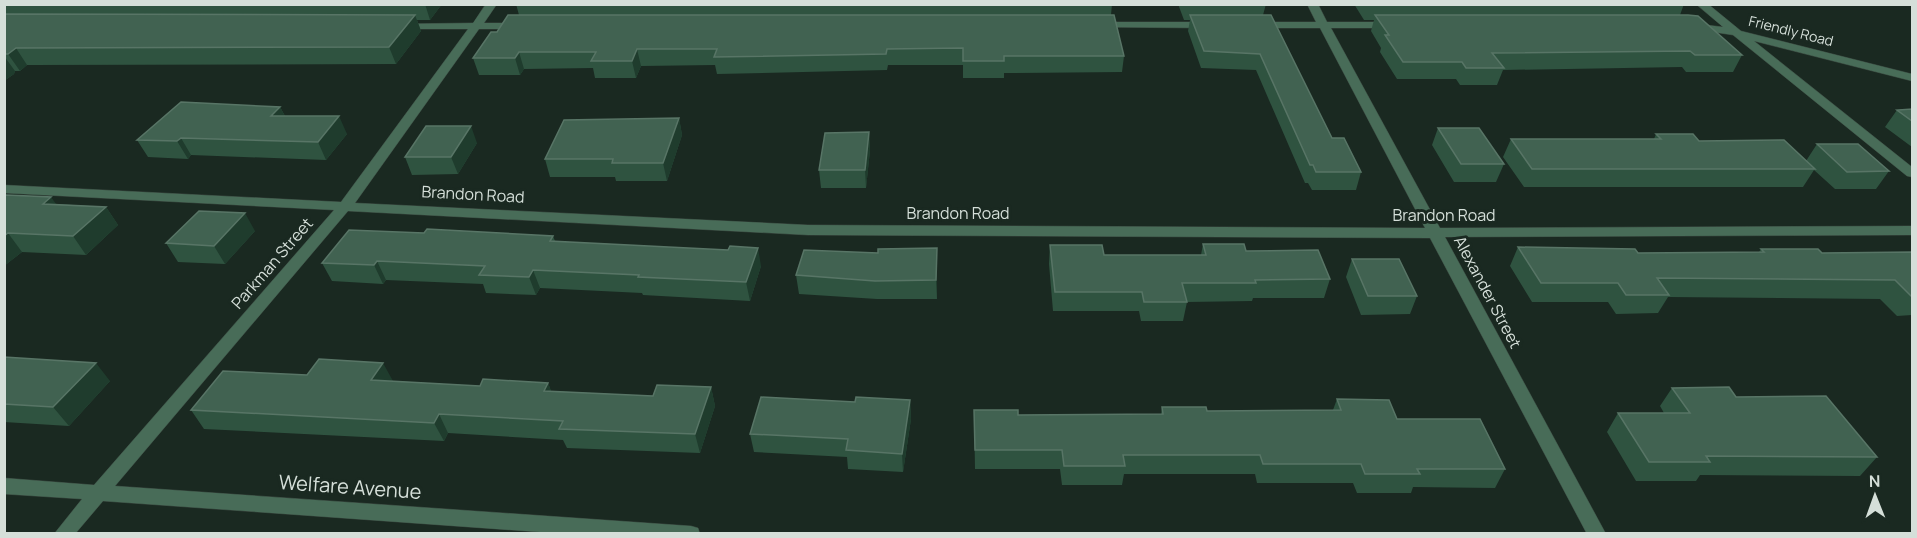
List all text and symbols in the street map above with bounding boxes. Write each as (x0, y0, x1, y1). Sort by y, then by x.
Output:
street label: Friendly Road (1747, 11, 1835, 50)
street label: Brandon Road (421, 180, 525, 208)
street label: Brandon Road (906, 202, 1010, 224)
street label: Brandon Road (1392, 204, 1496, 226)
street label: Parkman Street (226, 213, 318, 313)
street label: Alexander Street (1449, 232, 1527, 352)
north arrow (1845, 466, 1905, 526)
street label: Welfare Avenue (278, 468, 422, 505)
text: N (1869, 470, 1881, 492)

